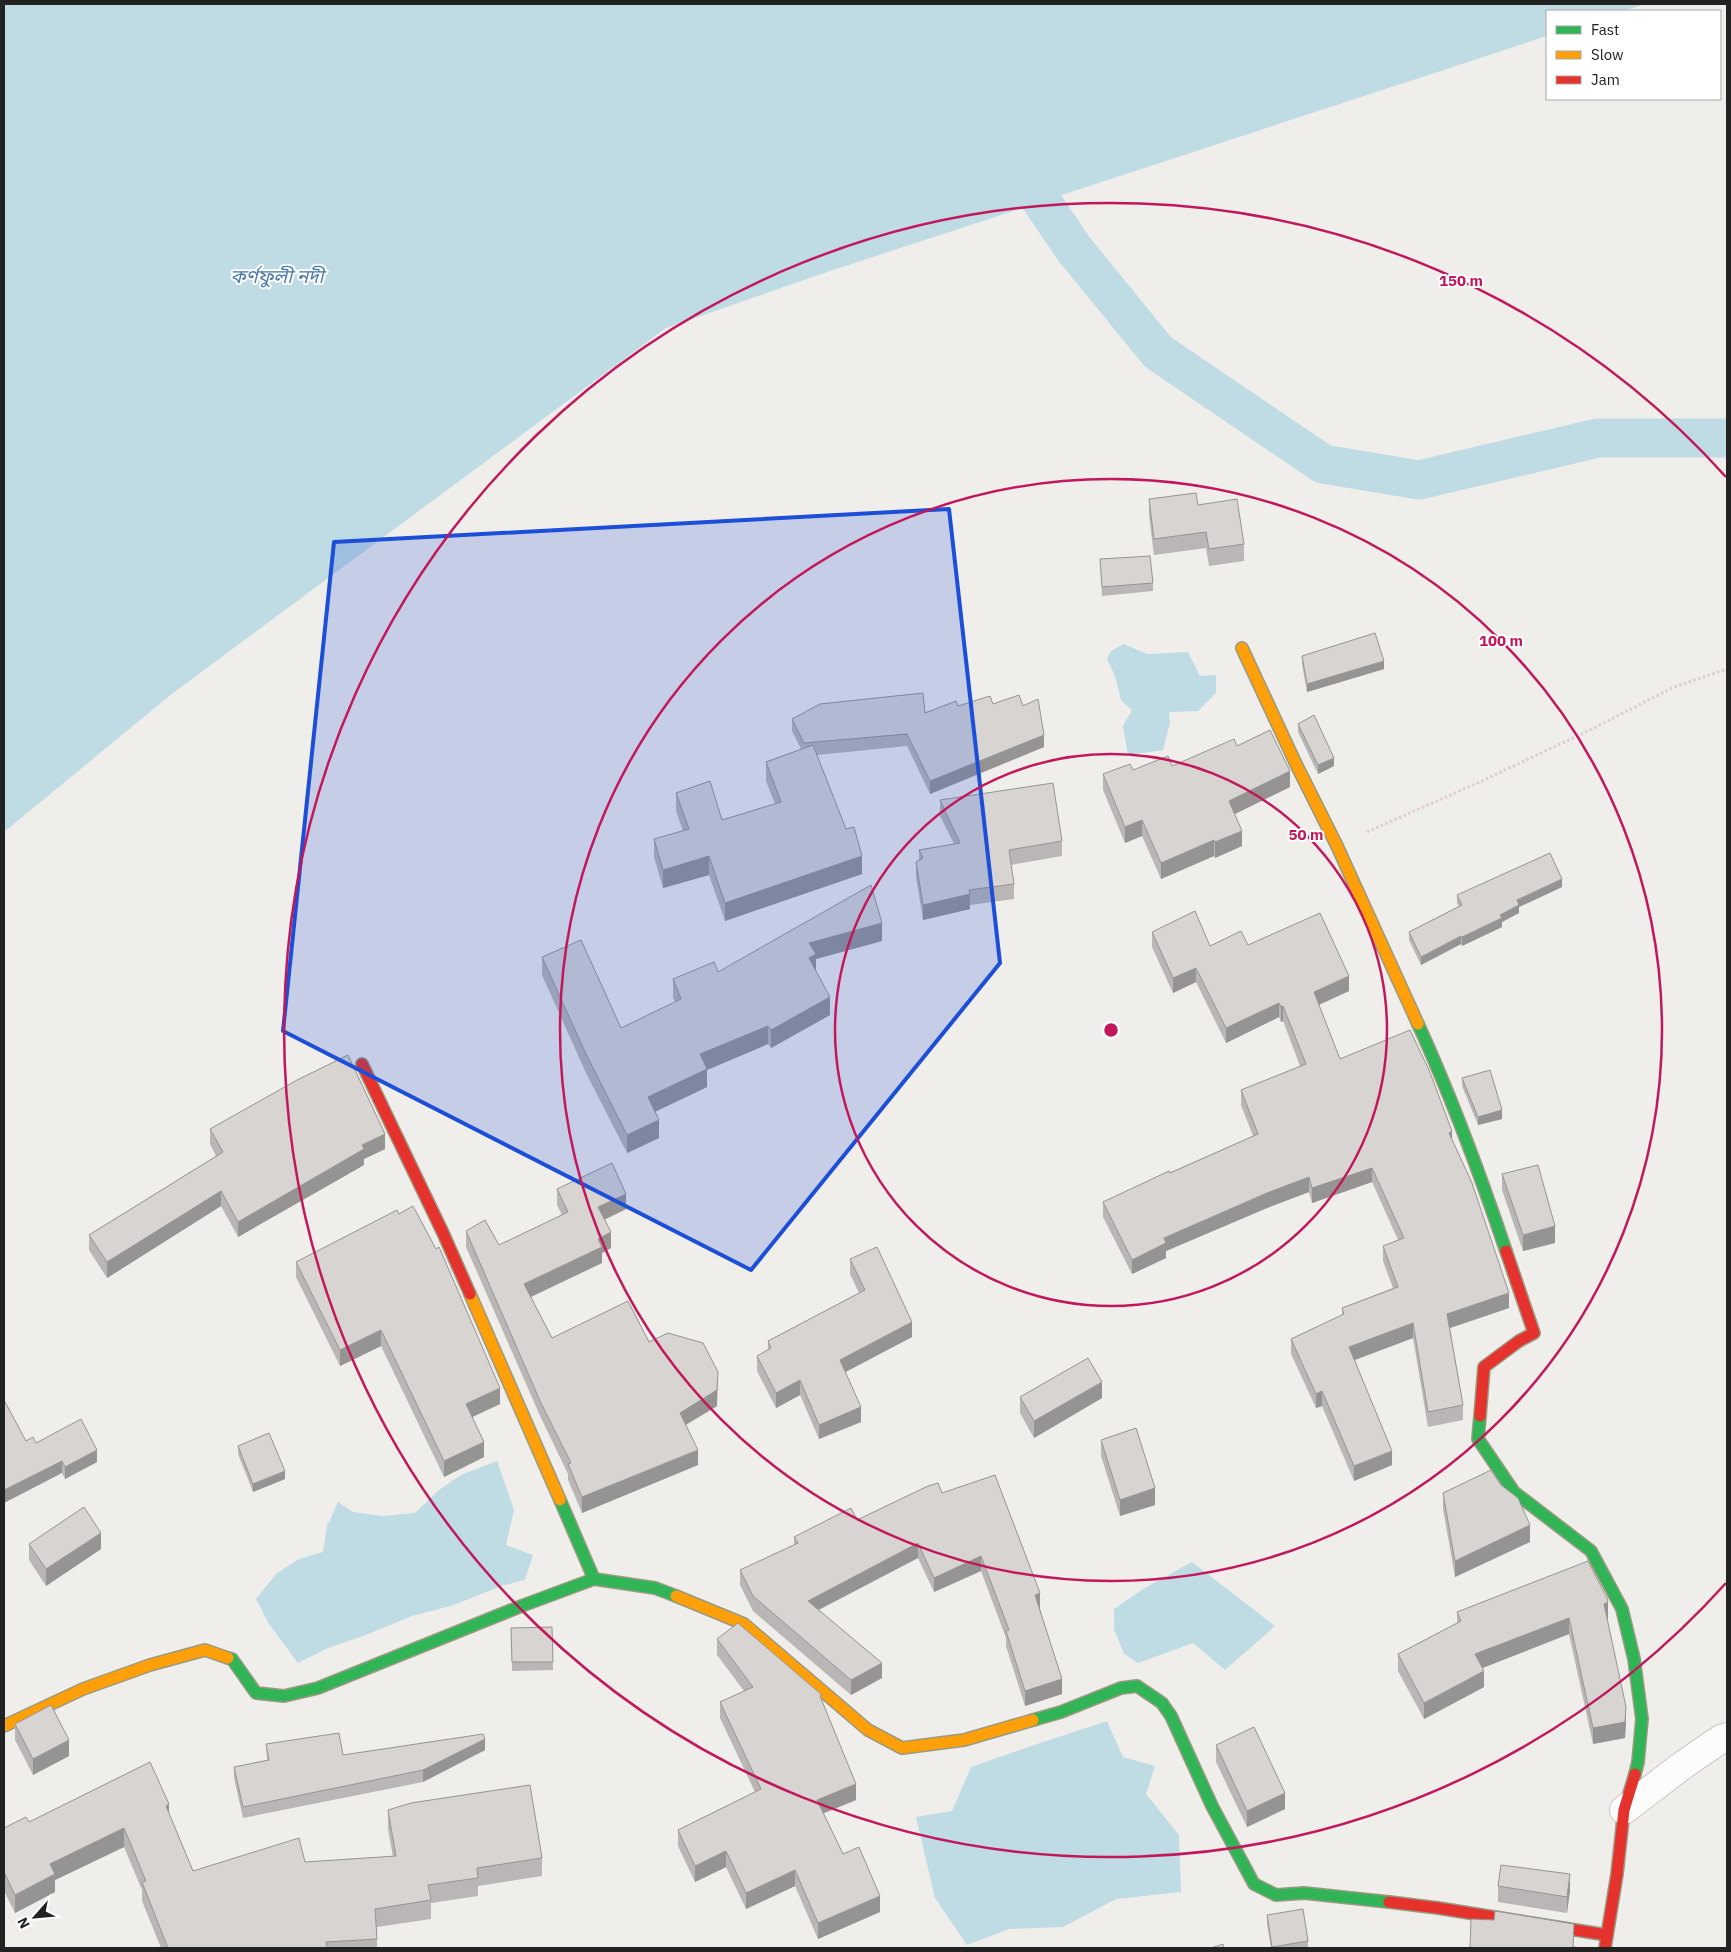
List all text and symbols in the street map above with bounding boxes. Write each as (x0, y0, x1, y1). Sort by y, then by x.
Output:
legend (1546, 10, 1721, 100)
text: Fast (1591, 20, 1619, 39)
text: Slow (1591, 45, 1624, 64)
text: Jam (1591, 70, 1620, 89)
water label: কর্ণফুলী নদী (230, 264, 328, 288)
text: 150 m (1439, 271, 1483, 290)
text: 100 m (1479, 631, 1523, 650)
text: 50 m (1289, 825, 1323, 844)
centre of rings (1102, 1021, 1120, 1039)
north arrow (10, 1892, 60, 1942)
text: N (13, 1914, 34, 1932)

